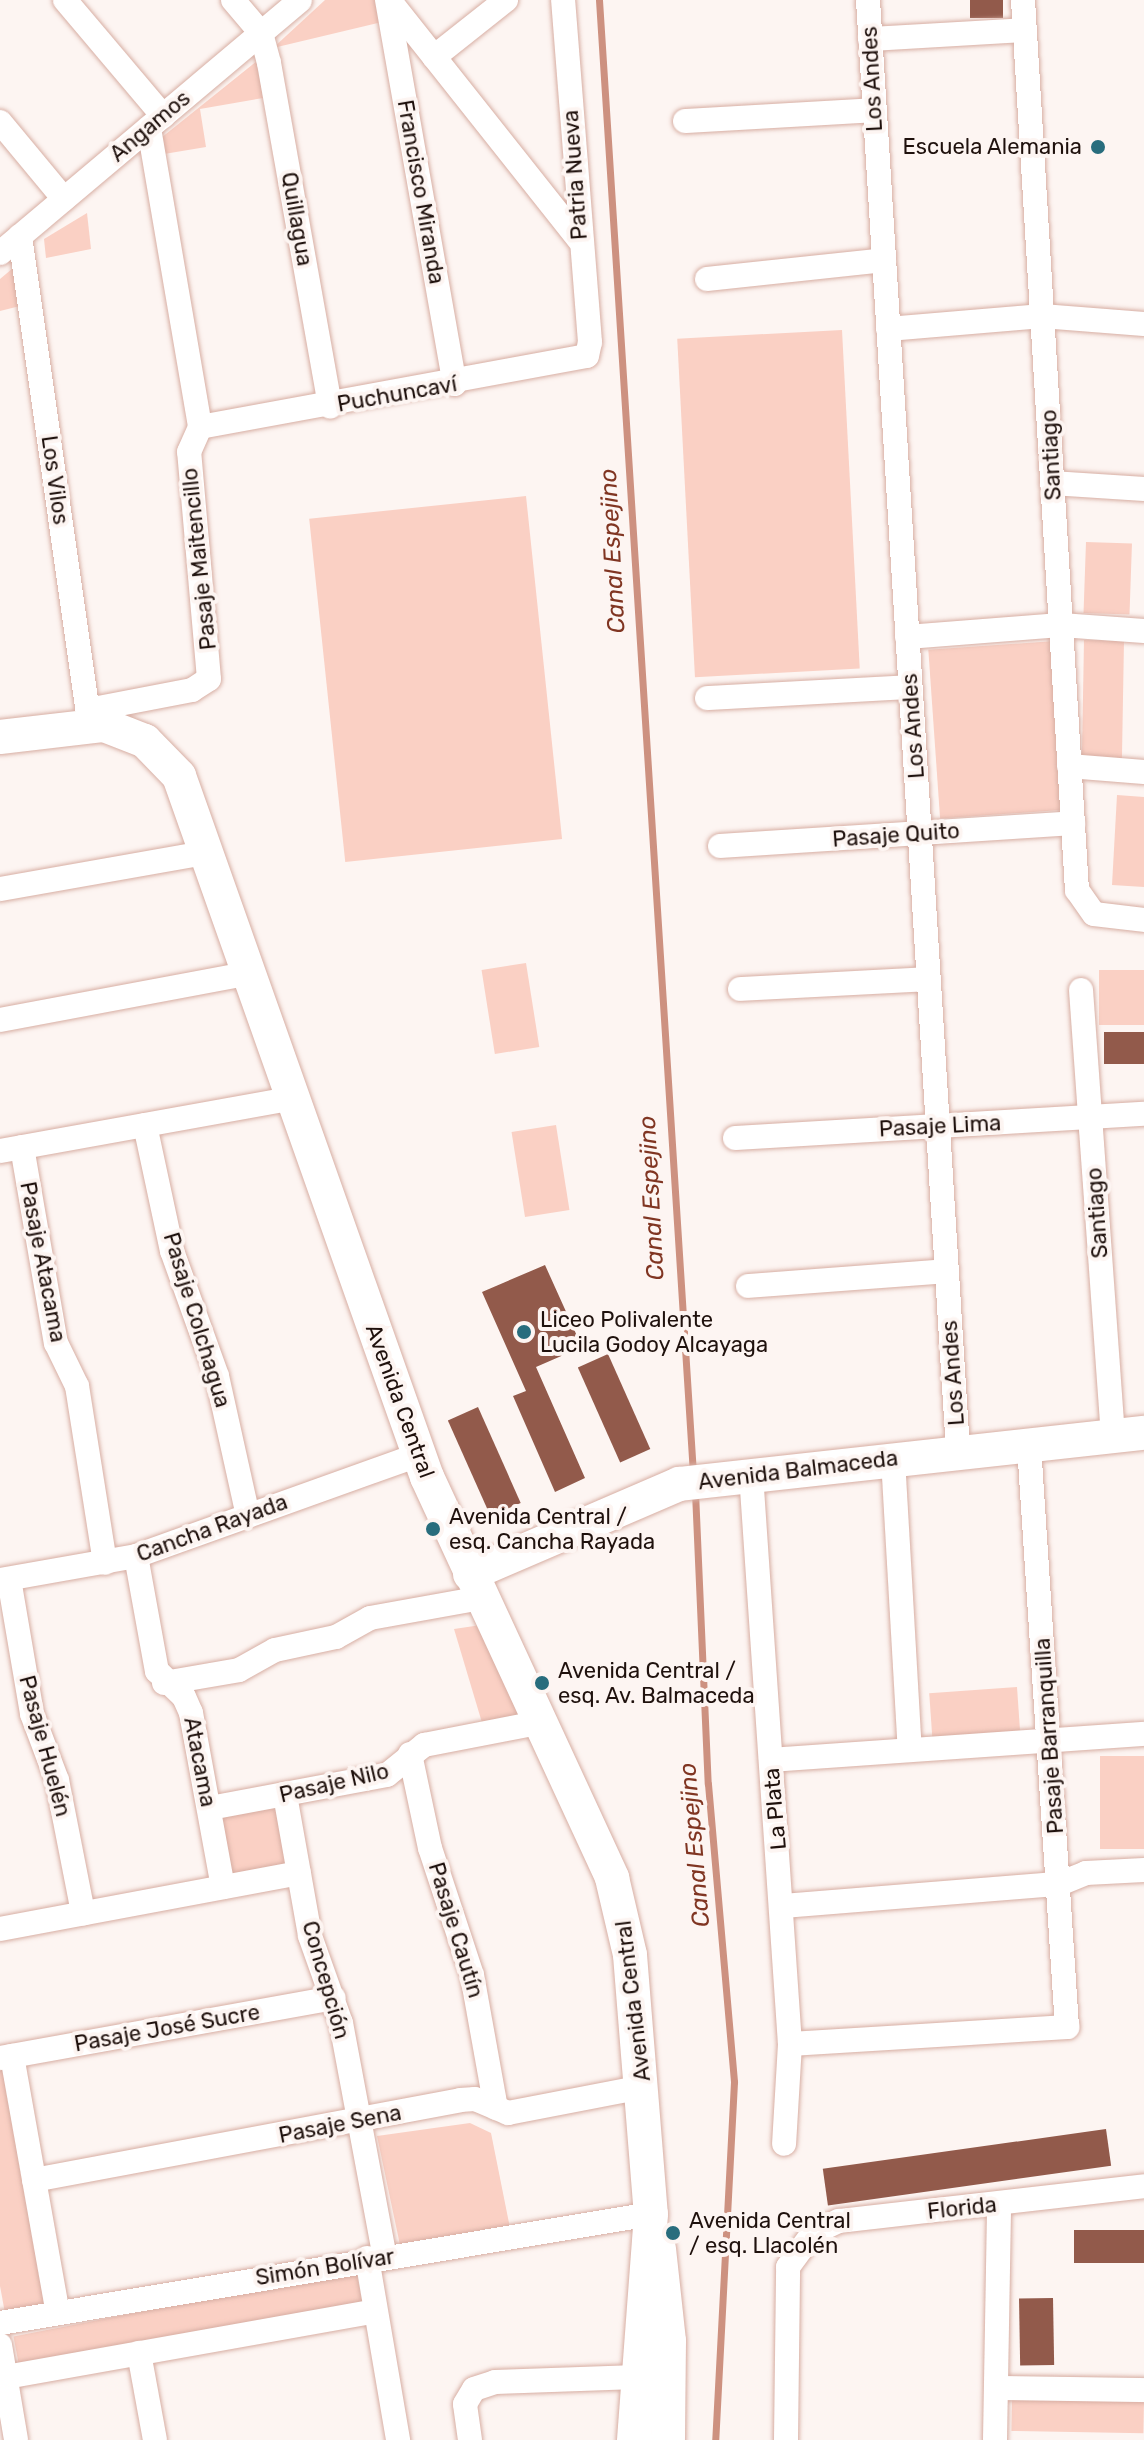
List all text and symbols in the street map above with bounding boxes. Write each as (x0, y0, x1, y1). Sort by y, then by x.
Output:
street label: Los Andes (856, 25, 888, 133)
street label: Angamos (104, 85, 196, 167)
street label: Francisco Miranda (392, 98, 450, 286)
street label: Patria Nueva (557, 109, 593, 241)
place label: Escuela Alemania (902, 134, 1082, 160)
marker: Escuela Alemania (1089, 138, 1107, 156)
street label: Quillagua (276, 170, 318, 268)
street label: Puchuncaví (335, 370, 459, 418)
street label: Santiago (1035, 409, 1067, 501)
street label: Los Vilos (36, 433, 74, 527)
street label: Pasaje Maitencillo (176, 467, 222, 651)
water label: Canal Espejino (594, 468, 632, 634)
street label: Los Andes (896, 672, 930, 780)
street label: Pasaje Quito (831, 817, 961, 853)
street label: Pasaje Lima (878, 1110, 1002, 1142)
water label: Canal Espejino (633, 1115, 671, 1281)
street label: Santiago (1081, 1167, 1113, 1259)
street label: Pasaje Atacama (14, 1179, 72, 1345)
street label: Pasaje Colchagua (158, 1229, 236, 1411)
place label: Liceo Polivalente Lucila Godoy Alcayaga (540, 1306, 769, 1358)
street label: Los Andes (936, 1319, 970, 1427)
street label: Avenida Central (360, 1320, 440, 1482)
marker: Liceo Polivalente Lucila Godoy Alcayaga (515, 1323, 533, 1341)
street label: Avenida Balmaceda (697, 1445, 899, 1495)
street label: Cancha Rayada (133, 1488, 291, 1568)
place label: Avenida Central / esq. Cancha Rayada (449, 1503, 655, 1554)
marker: Avenida Central / esq. Cancha Rayada (424, 1520, 442, 1538)
street label: Pasaje Barranquilla (1029, 1637, 1069, 1835)
place label: Avenida Central / esq. Av. Balmaceda (558, 1657, 755, 1708)
street label: Pasaje Huelén (13, 1672, 77, 1820)
marker: Avenida Central / esq. Av. Balmaceda (533, 1674, 551, 1692)
street label: Atacama (178, 1715, 222, 1809)
street label: Pasaje Nilo (277, 1758, 391, 1808)
water label: Canal Espejino (673, 1761, 717, 1929)
street label: La Plata (758, 1767, 792, 1851)
street label: Pasaje Cautín (423, 1859, 489, 2001)
street label: Concepción (297, 1918, 355, 2042)
street label: Avenida Central (610, 1919, 656, 2083)
street label: Pasaje José Sucre (72, 1999, 262, 2057)
street label: Pasaje Sena (276, 2099, 404, 2149)
street label: Florida (926, 2191, 998, 2225)
place label: Avenida Central / esq. Llacolén (689, 2207, 851, 2258)
marker: Avenida Central / esq. Llacolén (664, 2224, 682, 2242)
street label: Simón Bolívar (254, 2243, 396, 2291)

